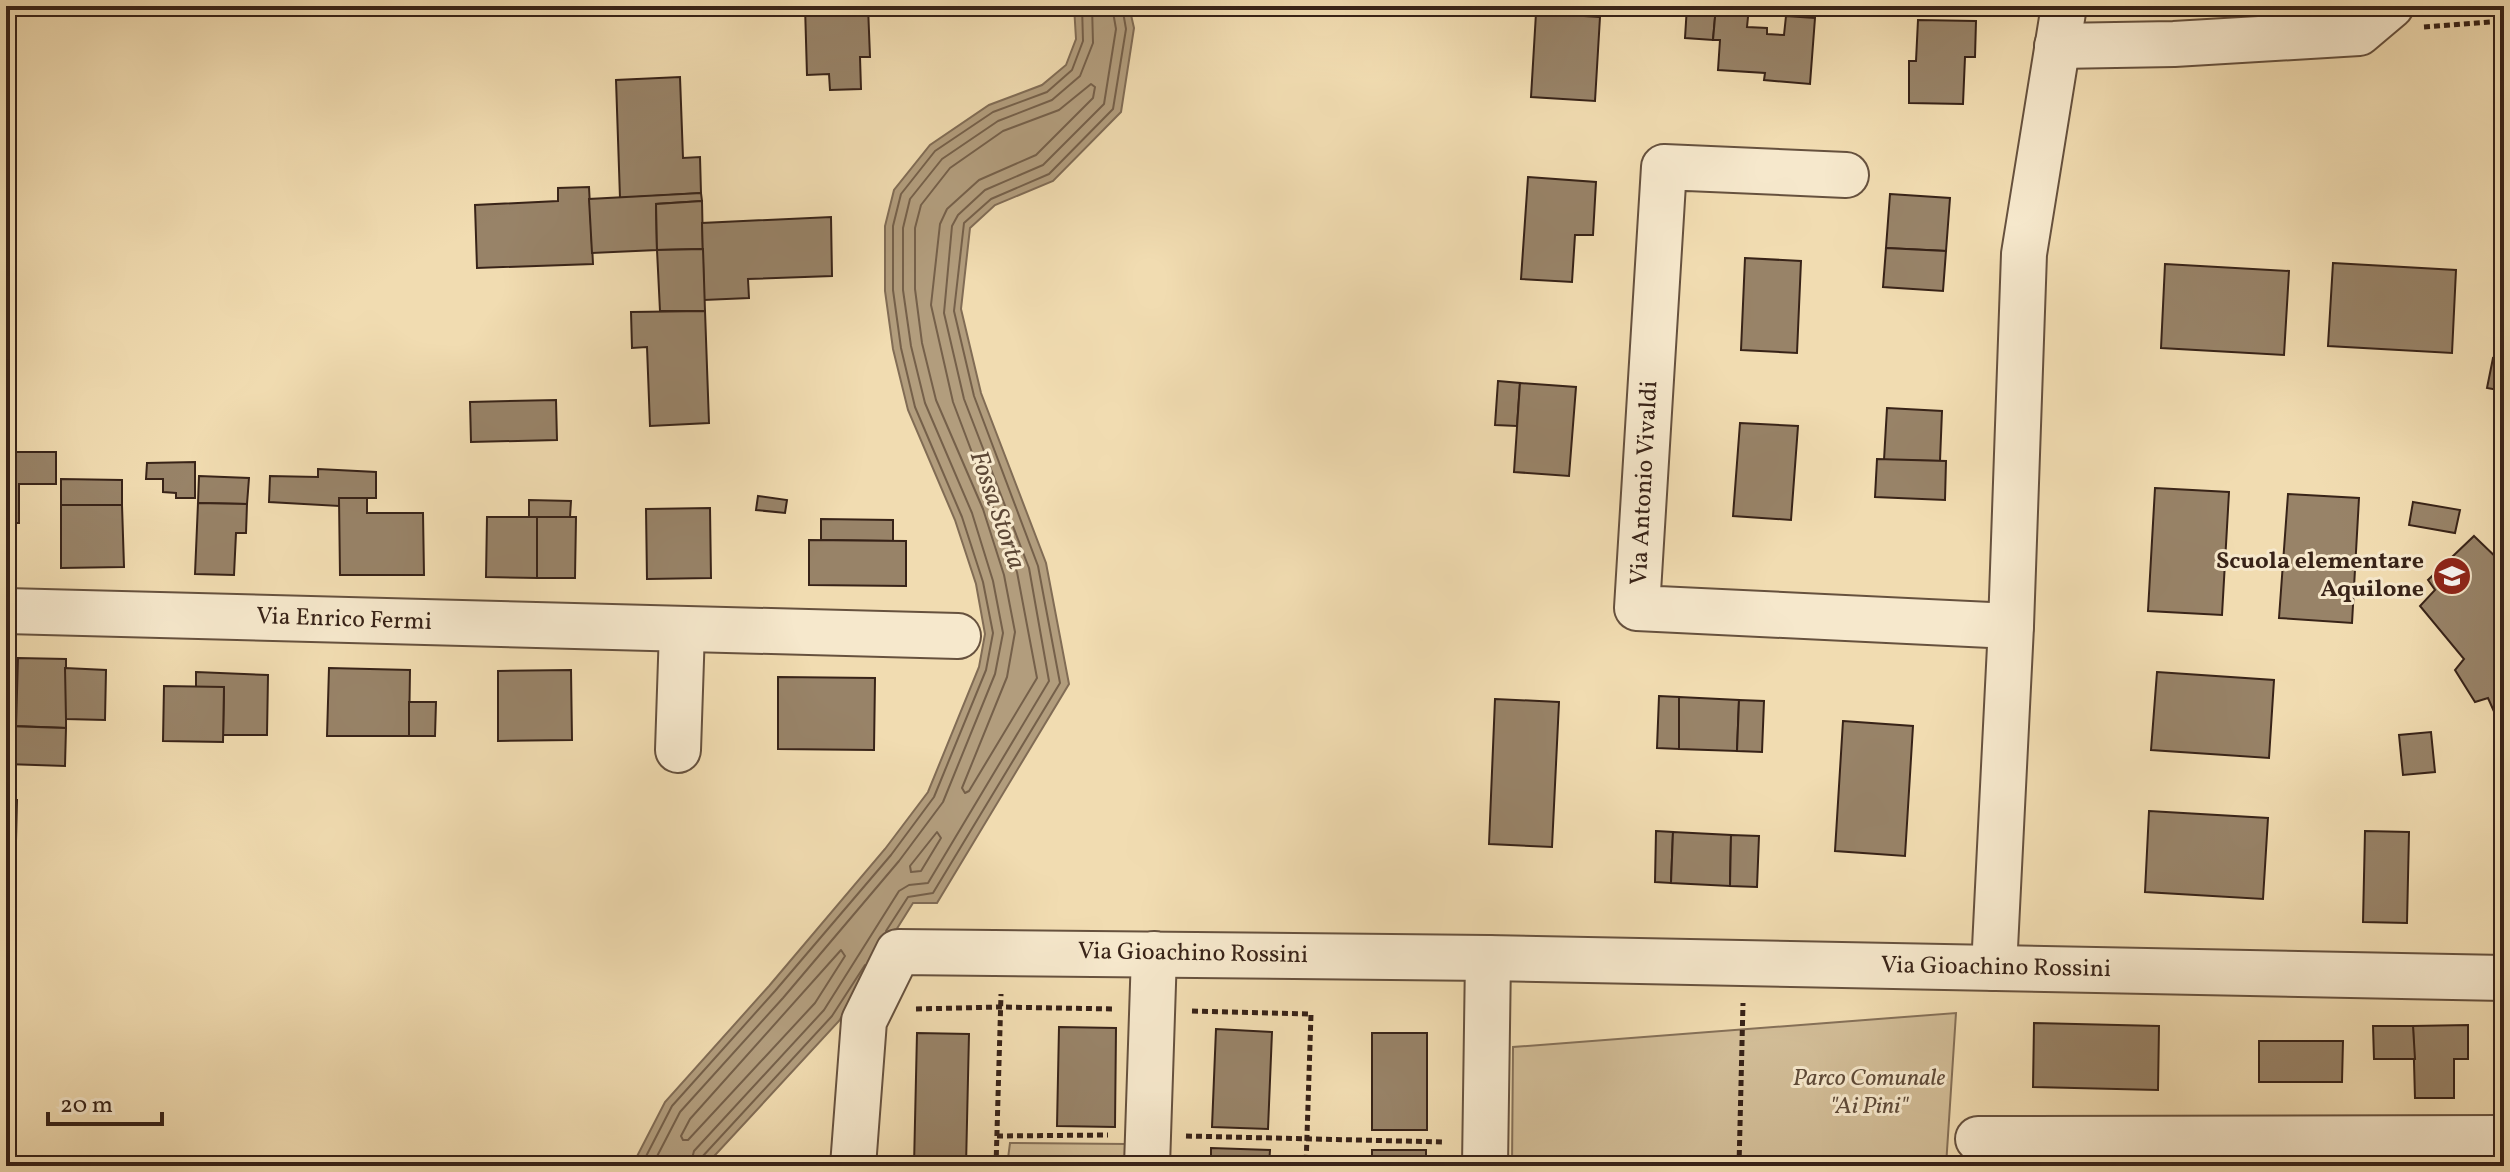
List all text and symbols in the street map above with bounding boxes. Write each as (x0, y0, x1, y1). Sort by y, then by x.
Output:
street label: Via Antonio Vivaldi (1623, 380, 1667, 586)
water label: Fossa Storta (960, 446, 1034, 574)
place label: Scuola elementare Aquilone (2216, 545, 2424, 607)
school or university icon: Scuola elementare Aquilone (2431, 555, 2473, 597)
street label: Via Enrico Fermi (256, 600, 432, 640)
street label: Via Gioachino Rossini (1078, 935, 1308, 973)
street label: Via Gioachino Rossini (1881, 949, 2111, 987)
park label: Parco Comunale "Ai Pini" (1793, 1062, 1946, 1124)
scale bar (48, 1076, 162, 1126)
text: 20 m (60, 1089, 113, 1123)

